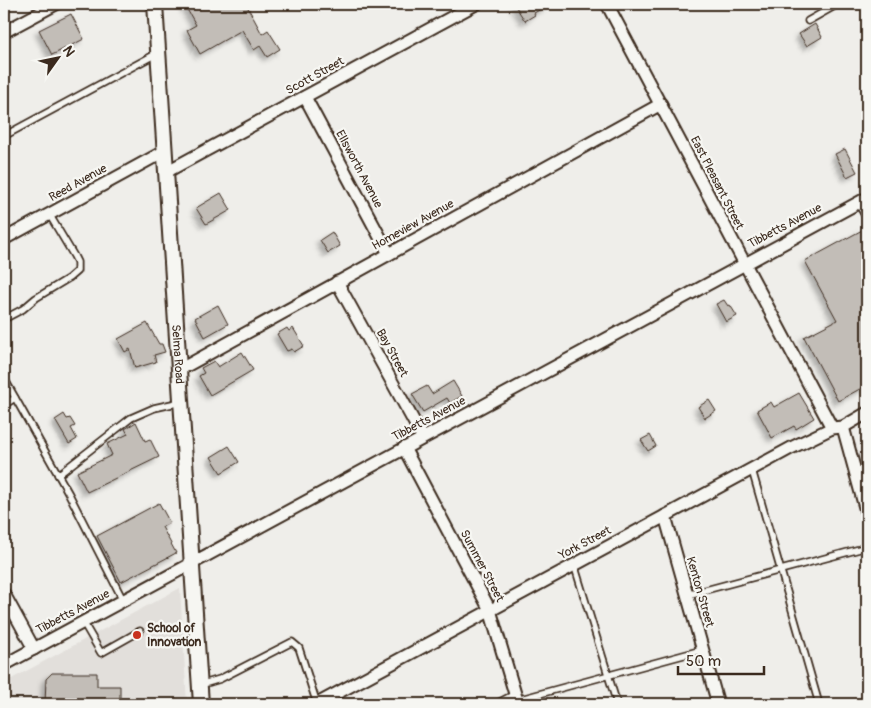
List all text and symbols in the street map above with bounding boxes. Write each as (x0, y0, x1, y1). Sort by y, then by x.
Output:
north arrow (32, 32, 82, 82)
text: N (59, 43, 78, 60)
street label: Scott Street (283, 54, 347, 98)
street label: Ellsworth Avenue (332, 127, 386, 211)
street label: East Pleasant Street (687, 134, 747, 232)
street label: Reed Avenue (46, 161, 110, 205)
street label: Homeview Avenue (369, 196, 457, 254)
street label: Tibbetts Avenue (746, 200, 824, 252)
street label: Selma Road (169, 324, 187, 385)
street label: Bay Street (373, 326, 411, 380)
street label: Tibbetts Avenue (390, 393, 468, 445)
street label: York Street (556, 523, 614, 563)
street label: Summer Street (457, 527, 507, 605)
street label: Kenton Street (683, 555, 717, 629)
street label: Tibbetts Avenue (34, 586, 112, 638)
place label: School of Innovation (147, 621, 202, 650)
marker: School of Innovation (131, 629, 143, 641)
scale bar (678, 643, 765, 675)
text: 50 m (686, 652, 721, 671)

